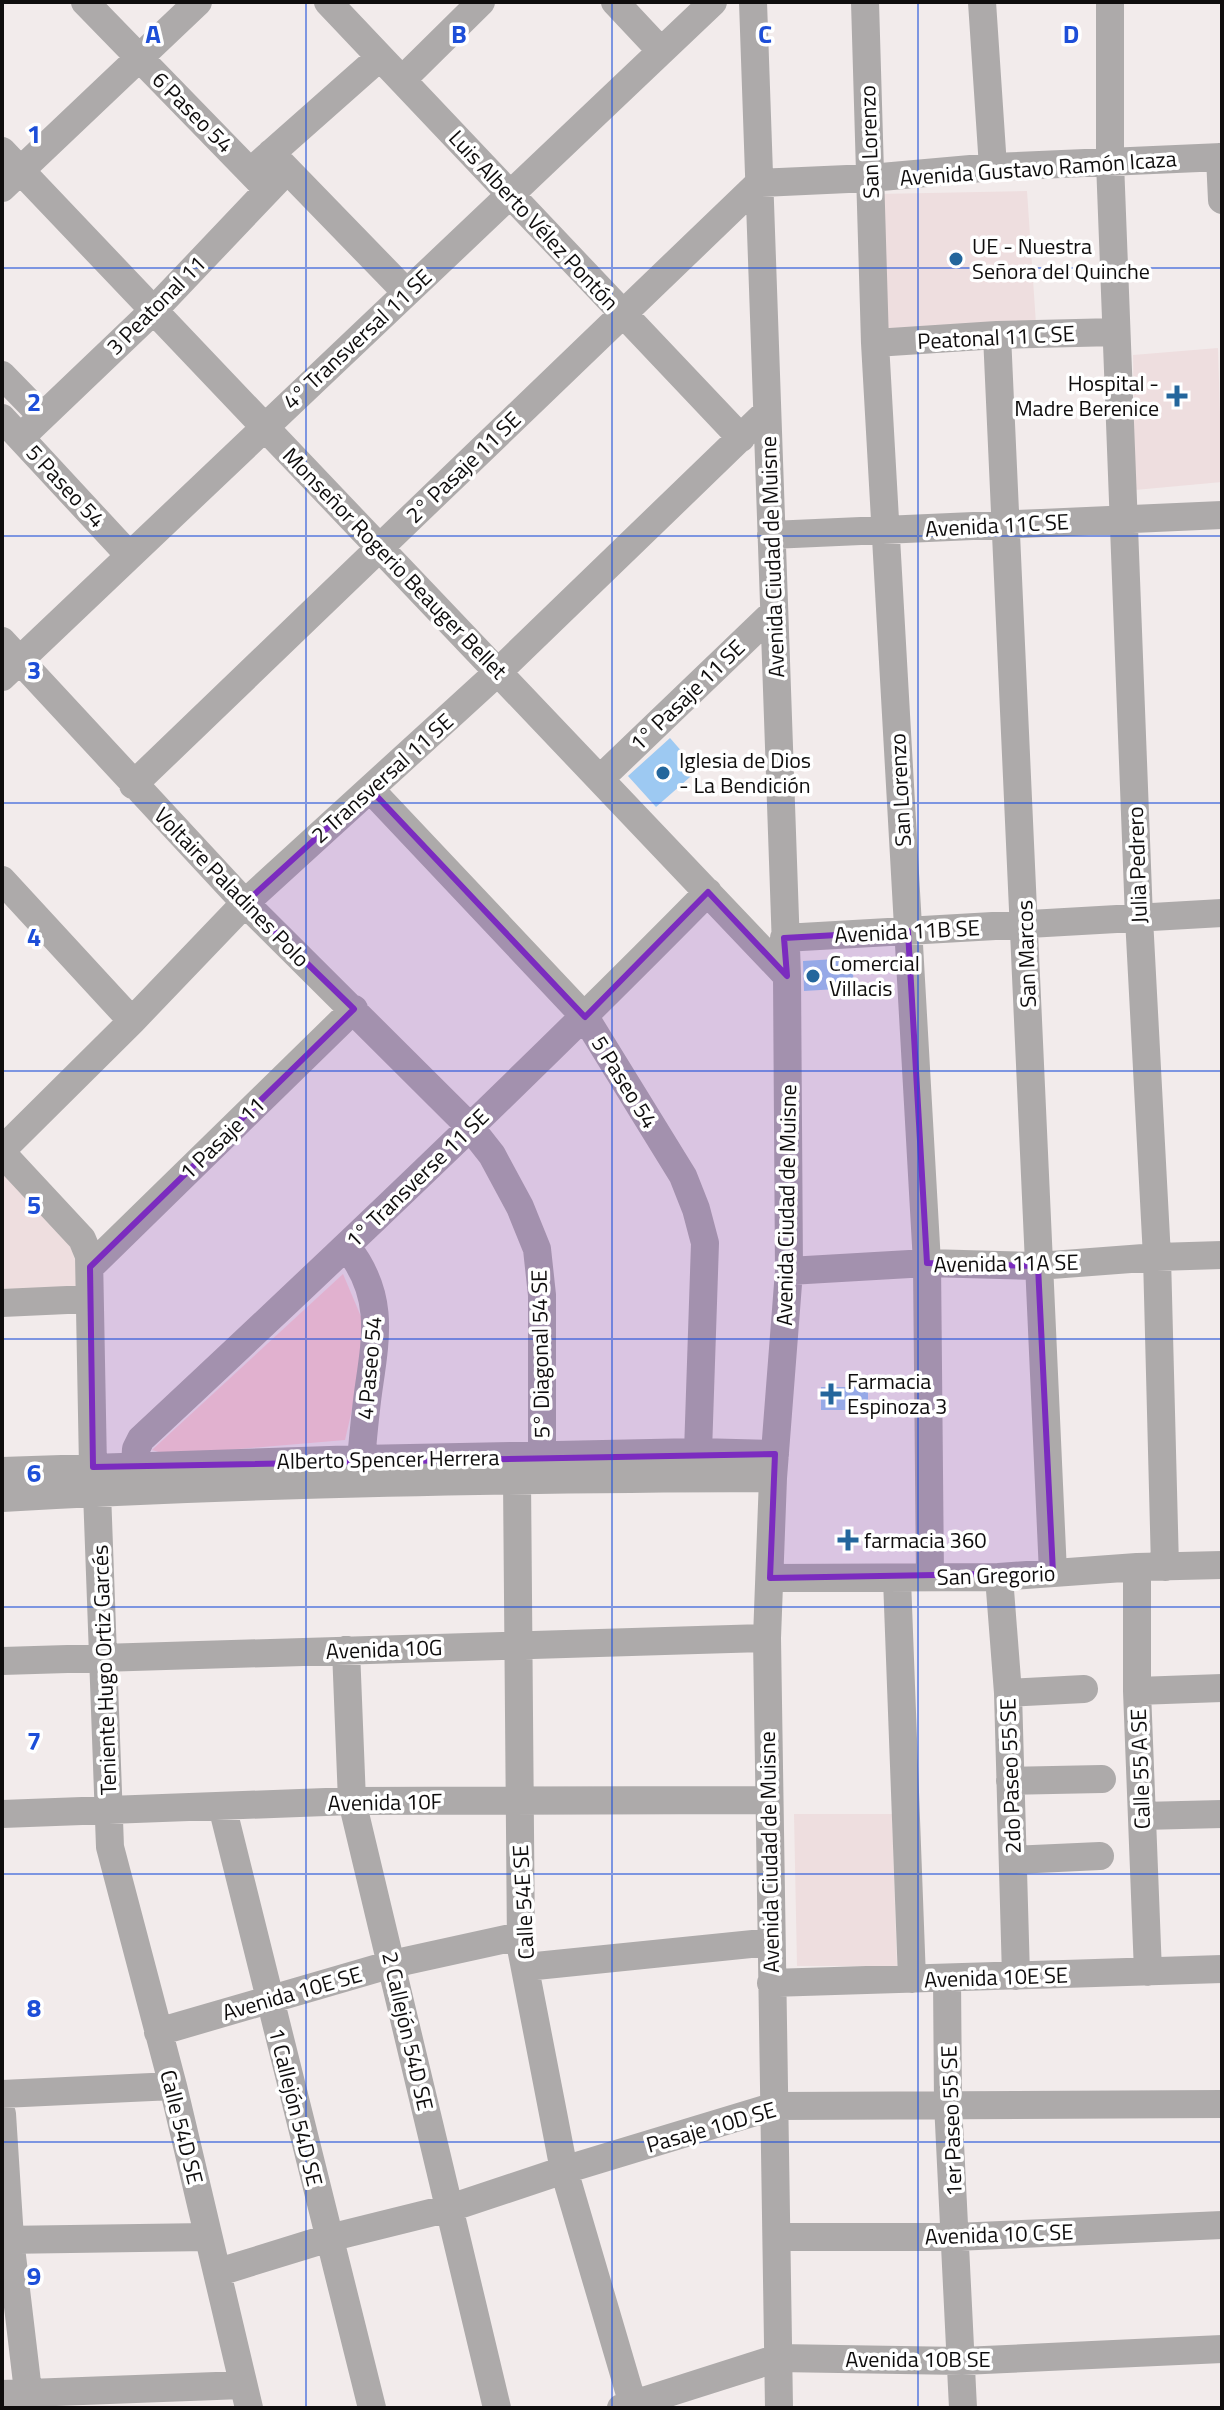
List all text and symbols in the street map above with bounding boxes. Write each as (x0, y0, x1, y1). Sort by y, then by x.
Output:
text: A (145, 14, 161, 53)
text: B (451, 14, 467, 53)
text: C (758, 14, 772, 53)
text: D (1063, 14, 1079, 53)
street label: 6 Paseo 54 (144, 63, 242, 161)
street label: San Lorenzo (850, 85, 888, 199)
text: 1 (27, 114, 41, 153)
street label: Luis Alberto Vélez Pontón (441, 122, 627, 318)
street label: Avenida Gustavo Ramón Icaza (898, 141, 1178, 195)
place label: UE - Nuestra Señora del Quinche (972, 229, 1150, 288)
street label: 3 Peatonal 11 (98, 247, 214, 363)
marker: UE - Nuestra Señora del Quinche (947, 250, 965, 268)
street label: 4° Transversal 11 SE (275, 261, 439, 417)
street label: Peatonal 11 C SE (916, 316, 1076, 358)
place label: Hospital - Madre Berenice (1014, 366, 1159, 425)
text: 2 (27, 382, 41, 421)
marker: Hospital - Madre Berenice (1166, 385, 1188, 407)
street label: 2° Pasaje 11 SE (398, 403, 528, 531)
street label: Avenida Ciudad de Muisne (751, 436, 793, 678)
street label: 5 Paseo 54 (18, 437, 114, 535)
street label: Monseñor Rogerio Beauger Bellet (275, 439, 515, 687)
street label: Avenida 11C SE (924, 504, 1070, 546)
street label: 1° Pasaje 11 SE (622, 631, 752, 759)
text: 3 (27, 650, 41, 689)
street label: 2 Transversal 11 SE (303, 705, 461, 851)
street label: San Lorenzo (880, 732, 920, 848)
place label: Iglesia de Dios - La Bendición (679, 743, 811, 802)
marker: Iglesia de Dios - La Bendición (654, 764, 672, 782)
street label: Voltaire Paladines Polo (146, 799, 318, 975)
street label: Julia Pedrero (1118, 806, 1156, 924)
street label: San Marcos (1007, 900, 1045, 1008)
street label: Avenida 11B SE (833, 910, 981, 952)
text: 4 (27, 917, 41, 956)
place label: Comercial Villacis (829, 946, 920, 1005)
marker: Comercial Villacis (804, 967, 822, 985)
street label: 5 Paseo 54 (583, 1029, 667, 1135)
street label: Avenida Ciudad de Muisne (767, 1084, 805, 1326)
street label: 1 Pasaje 11 (171, 1088, 273, 1188)
street label: 1° Transverse 11 SE (337, 1100, 497, 1256)
text: 5 (27, 1185, 41, 1224)
street label: Avenida 11A SE (933, 1245, 1079, 1281)
street label: 5° Diagonal 54 SE (522, 1269, 558, 1439)
street label: 4 Paseo 54 (348, 1315, 390, 1421)
place label: Farmacia Espinoza 3 (847, 1364, 947, 1423)
marker: Farmacia Espinoza 3 (822, 1385, 840, 1403)
street label: Alberto Spencer Herrera (276, 1440, 500, 1478)
text: 6 (27, 1453, 41, 1492)
place label: farmacia 360 (864, 1523, 987, 1557)
marker: farmacia 360 (839, 1531, 857, 1549)
street label: Teniente Hugo Ortiz Garcés (83, 1544, 125, 1796)
street label: San Gregorio (936, 1556, 1056, 1594)
street label: Avenida 10G (325, 1630, 443, 1668)
street label: 2do Paseo 55 SE (990, 1698, 1030, 1854)
street label: Calle 55 A SE (1121, 1708, 1159, 1830)
text: 7 (27, 1721, 41, 1760)
street label: Avenida Ciudad de Muisne (750, 1731, 788, 1973)
street label: Avenida 10F (327, 1784, 443, 1820)
street label: Calle 54E SE (503, 1844, 543, 1960)
street label: 2 Callejón 54D SE (373, 1948, 443, 2114)
street label: Avenida 10E SE (218, 1957, 366, 2029)
street label: Avenida 10E SE (923, 1957, 1069, 1997)
text: 8 (27, 1988, 41, 2027)
street label: 1 Callejón 54D SE (260, 2024, 332, 2190)
street label: 1er Paseo 55 SE (931, 2045, 971, 2197)
street label: Calle 54D SE (151, 2066, 213, 2188)
street label: Pasaje 10D SE (642, 2092, 780, 2162)
street label: Avenida 10 C SE (924, 2214, 1074, 2254)
text: 9 (27, 2256, 41, 2295)
street label: Avenida 10B SE (845, 2342, 991, 2376)

